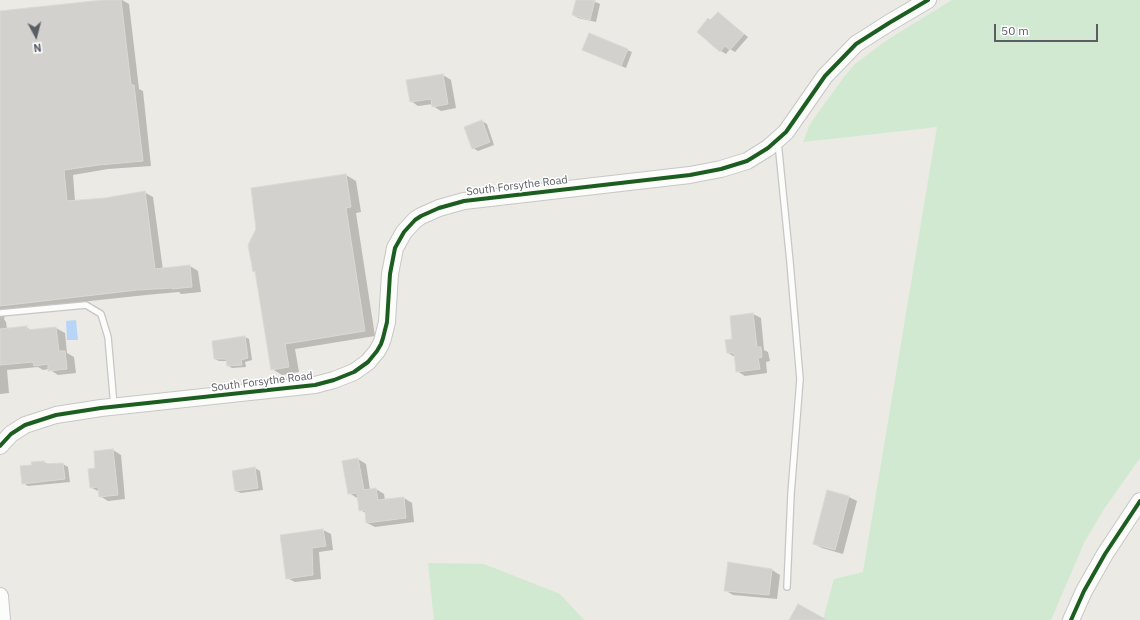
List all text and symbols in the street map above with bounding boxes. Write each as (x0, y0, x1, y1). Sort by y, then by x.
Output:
north arrow (16, 16, 56, 56)
scale bar (996, 16, 1100, 42)
text: 50 m (1001, 23, 1029, 38)
text: N (33, 40, 42, 55)
street label: South Forsythe Road (465, 173, 569, 199)
street label: South Forsythe Road (210, 369, 314, 395)

